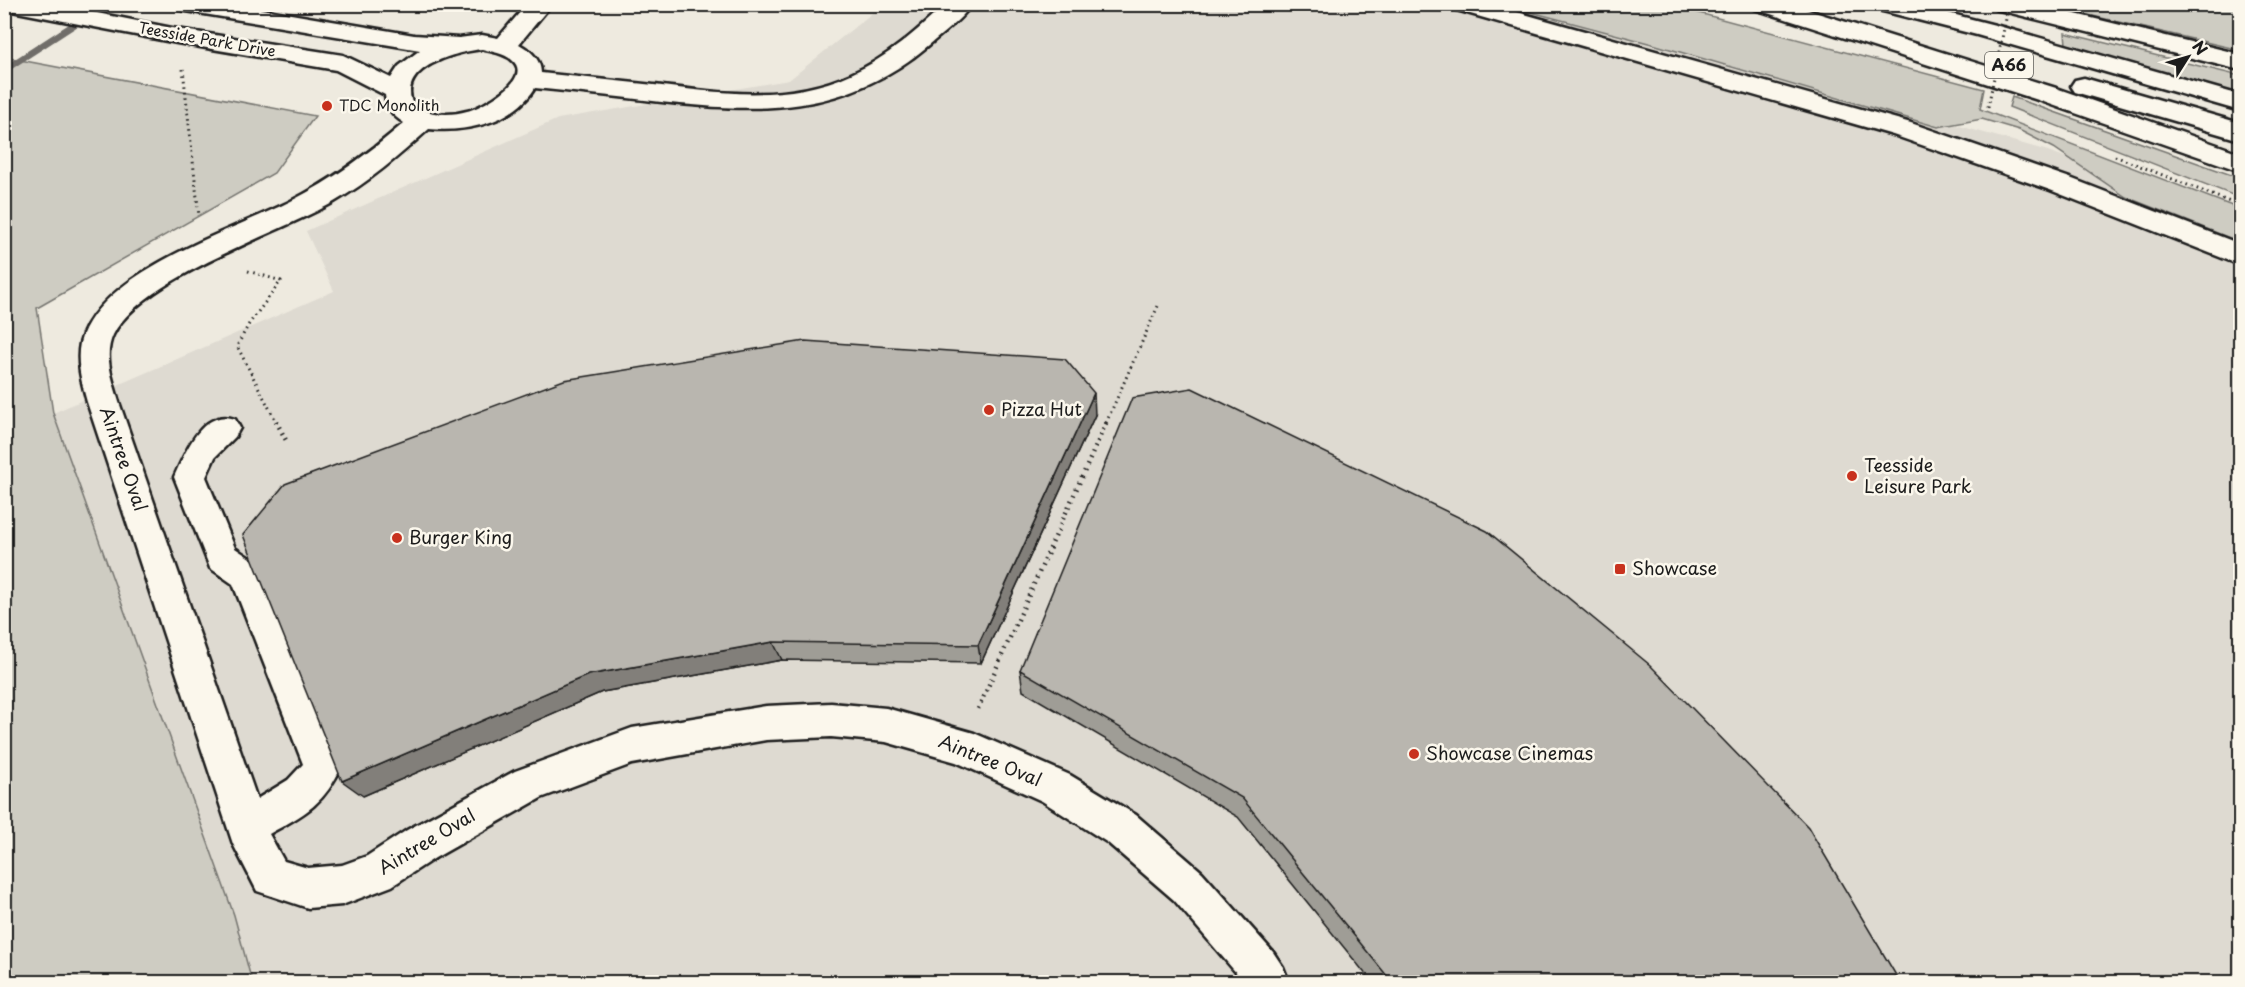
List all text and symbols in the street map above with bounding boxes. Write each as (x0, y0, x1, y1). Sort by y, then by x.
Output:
street label: Teesside Park Drive (137, 15, 278, 62)
north arrow (2158, 27, 2218, 87)
text: N (2187, 35, 2214, 60)
road number: A66 (1985, 52, 2033, 78)
place label: TDC Monolith (339, 93, 439, 116)
marker: TDC Monolith (320, 99, 334, 113)
place label: Pizza Hut (1001, 395, 1082, 422)
street label: Aintree Oval (94, 403, 155, 514)
marker: Pizza Hut (982, 403, 996, 417)
place label: Teesside Leisure Park (1864, 451, 1972, 499)
marker: Teesside Leisure Park (1845, 469, 1859, 483)
place label: Burger King (409, 523, 512, 550)
marker: Burger King (390, 531, 404, 545)
place label: Showcase (1632, 554, 1717, 581)
marker: Showcase (1613, 562, 1627, 576)
street label: Aintree Oval (935, 727, 1046, 793)
place label: Showcase Cinemas (1426, 739, 1593, 766)
marker: Showcase Cinemas (1407, 747, 1421, 761)
street label: Aintree Oval (373, 801, 480, 880)

